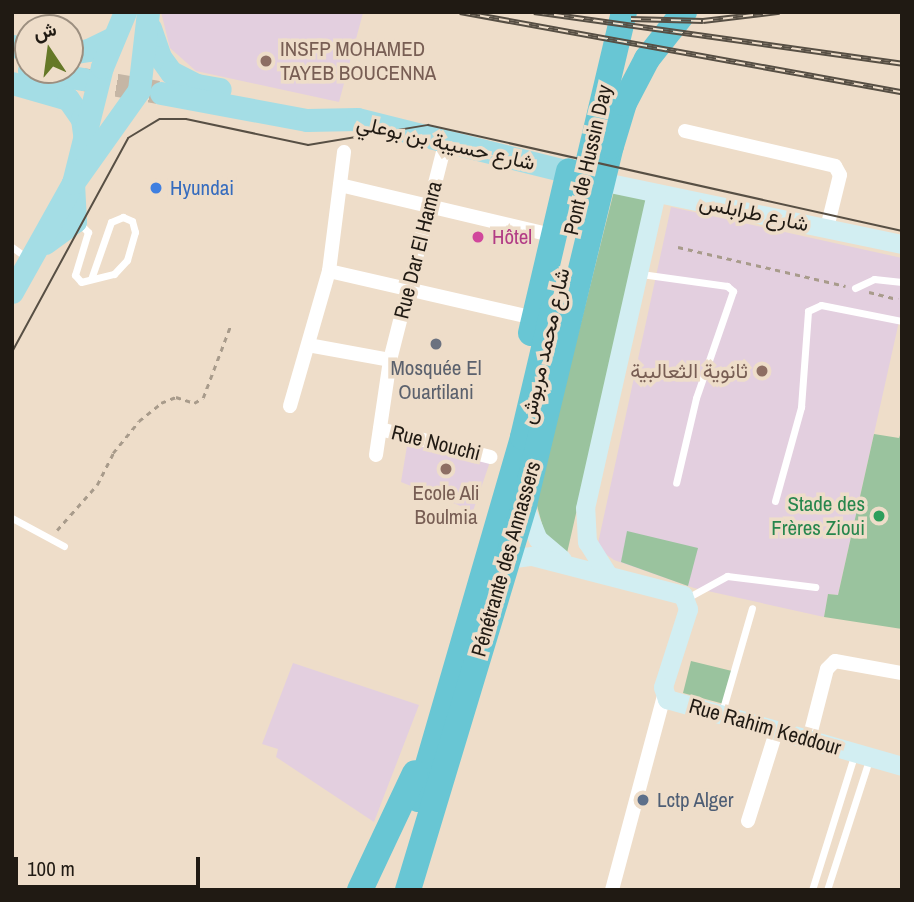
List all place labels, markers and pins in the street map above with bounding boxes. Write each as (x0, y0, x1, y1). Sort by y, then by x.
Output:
place label: INSFP MOHAMED TAYEB BOUCENNA (280, 36, 436, 86)
marker: INSFP MOHAMED TAYEB BOUCENNA (258, 53, 274, 69)
place label: Hyundai (170, 175, 234, 201)
marker: Hyundai (148, 180, 164, 196)
place label: Hôtel (492, 224, 532, 250)
marker: Hôtel (470, 229, 486, 245)
marker: Mosquée El Ouartilani (428, 336, 444, 352)
place label: Mosquée El Ouartilani (391, 355, 481, 405)
place label: ثانوية الثعالبية (630, 358, 748, 384)
marker: ثانوية الثعالبية (754, 363, 770, 379)
marker: Ecole Ali Boulmia (438, 461, 454, 477)
place label: Ecole Ali Boulmia (412, 480, 480, 530)
place label: Stade des Frères Zioui (771, 491, 865, 541)
marker: Stade des Frères Zioui (871, 508, 887, 524)
place label: Lctp Alger (657, 787, 735, 813)
marker: Lctp Alger (635, 792, 651, 808)

